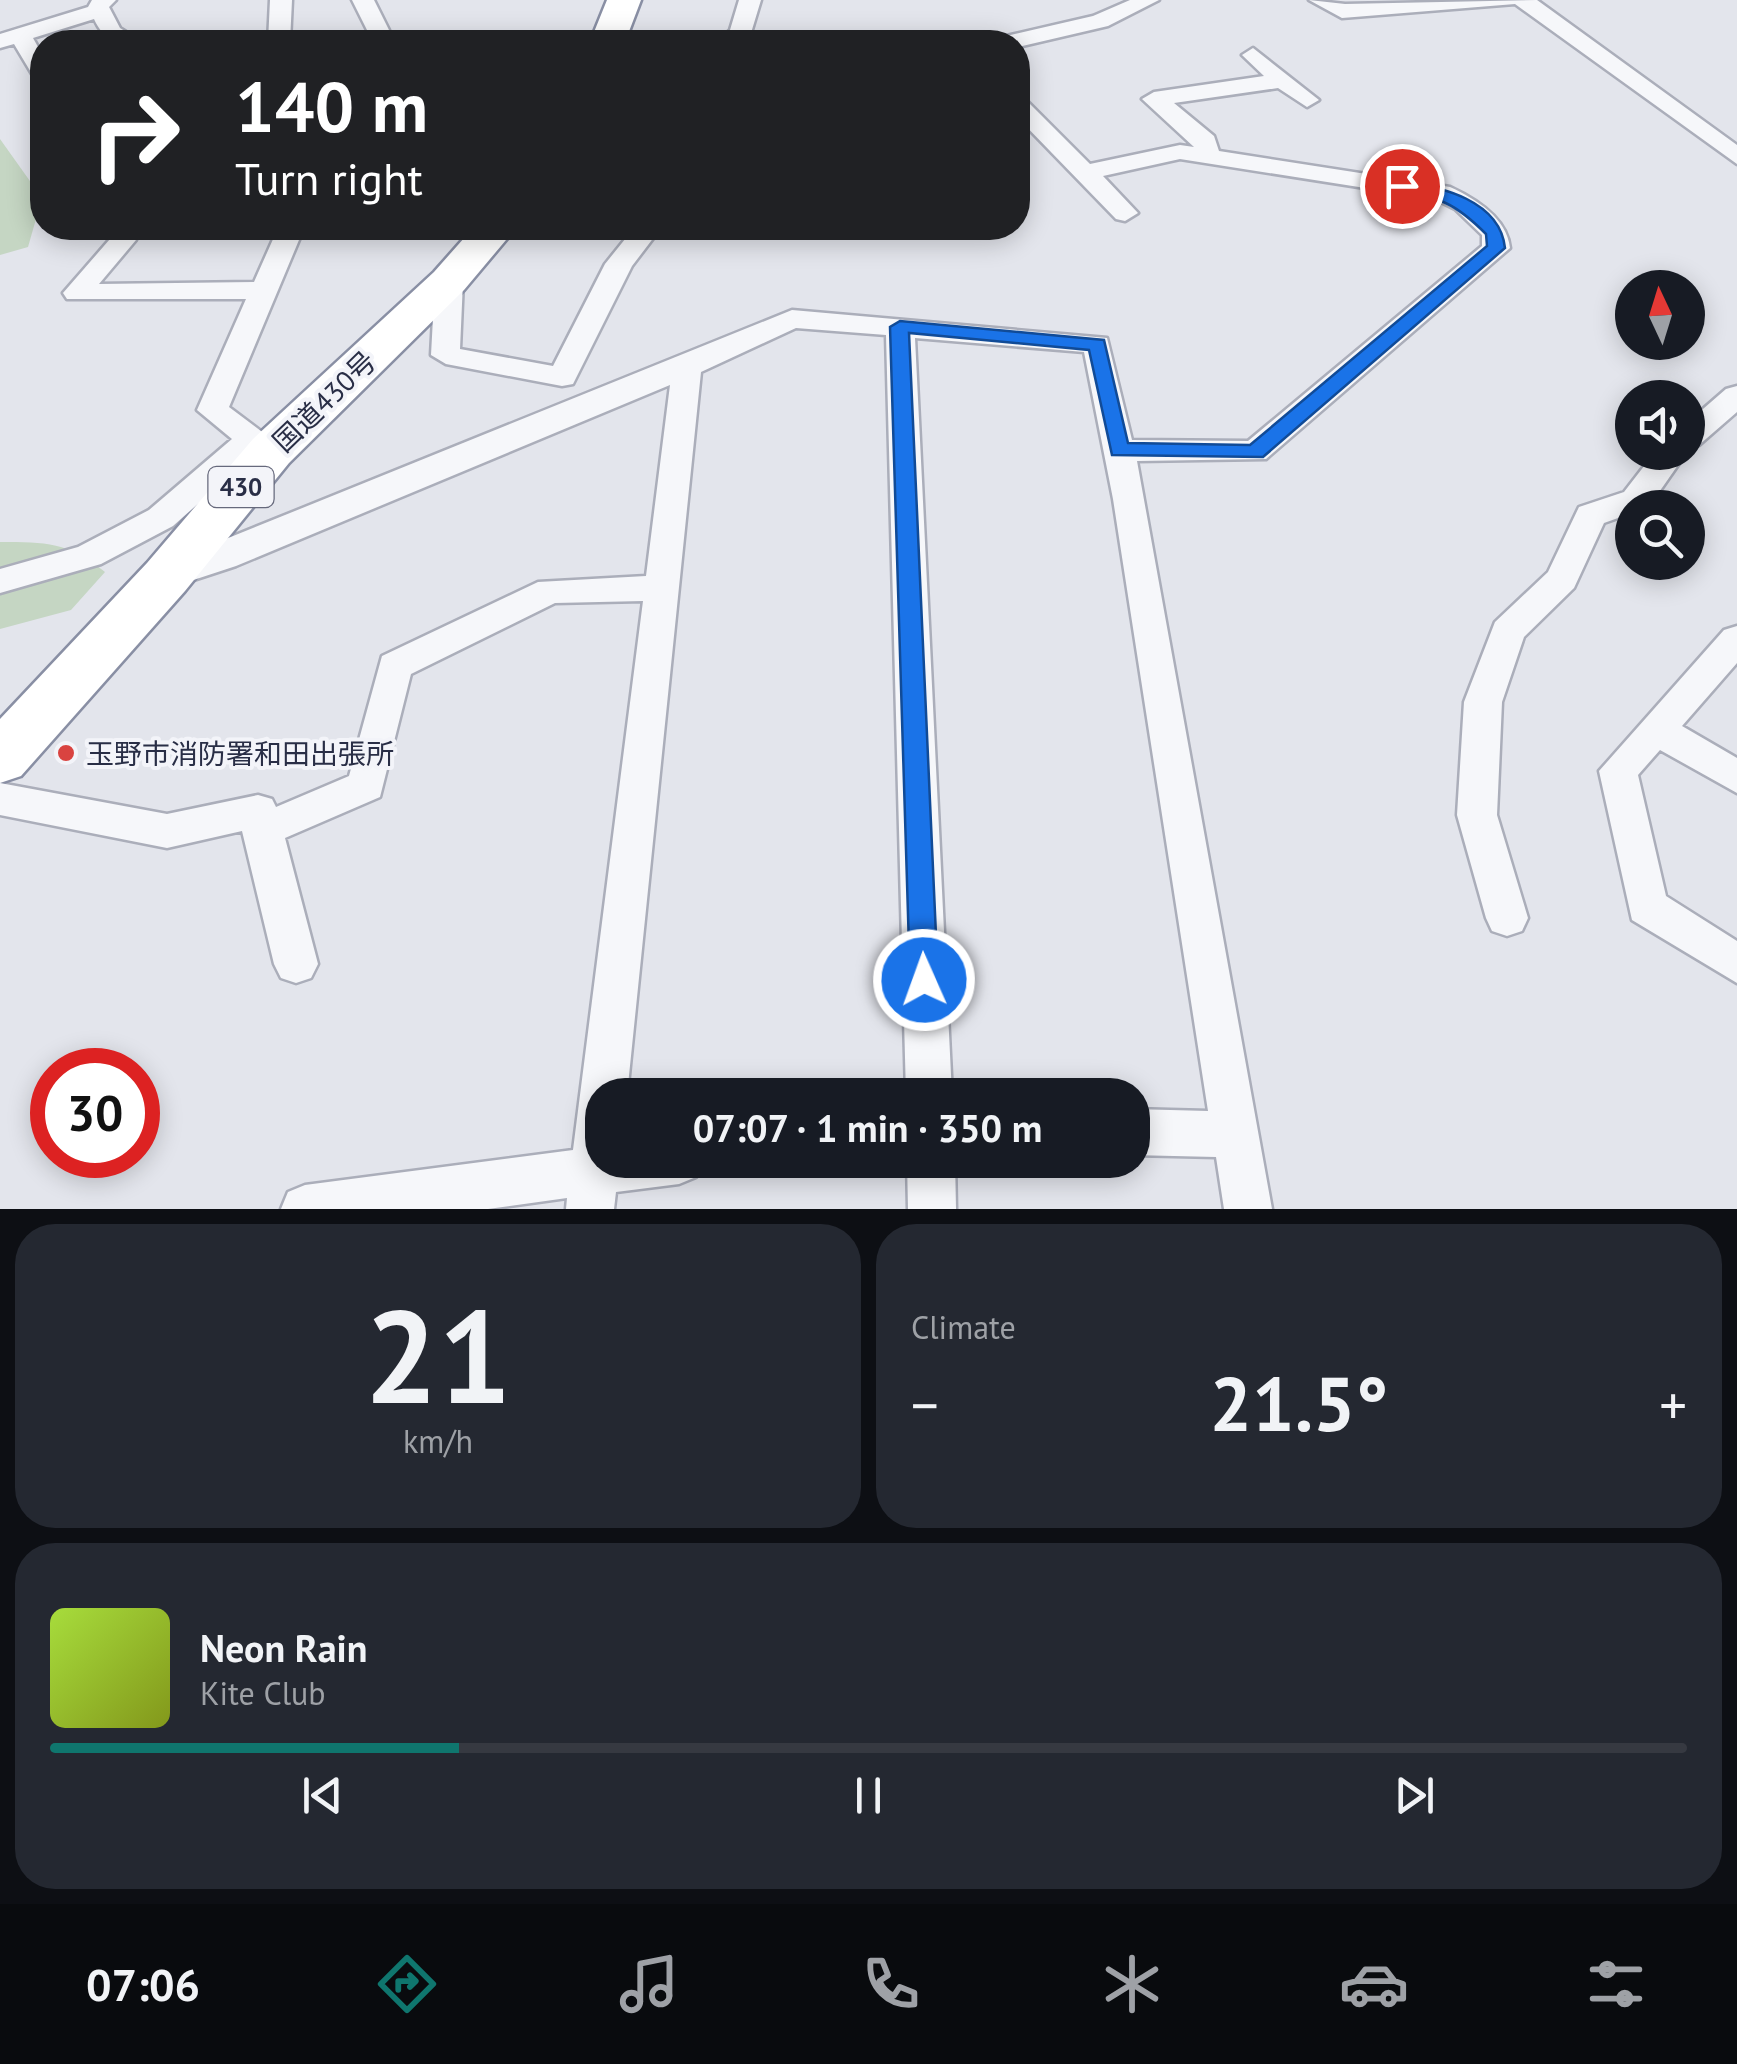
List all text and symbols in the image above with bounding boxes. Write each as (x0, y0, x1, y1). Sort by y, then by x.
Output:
text: 140 m (235, 61, 428, 151)
icon: right (70, 70, 200, 200)
pin (1360, 144, 1445, 229)
text: Turn right (235, 149, 423, 207)
icon: arrive (1375, 159, 1430, 214)
north arrow (1615, 270, 1705, 360)
map controls (1615, 270, 1705, 580)
street label: 国道430号 (264, 343, 384, 459)
button: sound (1615, 380, 1705, 470)
road number: 430 (208, 467, 274, 507)
button: search (1615, 490, 1705, 580)
place label: 玉野市消防署和田出張所 (86, 735, 394, 772)
marker: 玉野市消防署和田出張所 (55, 742, 77, 764)
position arrow (872, 928, 976, 1032)
speed limit sign: 30 (30, 1048, 160, 1178)
text: 07:07 · 1 min · 350 m (693, 1103, 1042, 1152)
text: 21 (364, 1271, 512, 1439)
text: Climate (911, 1306, 1016, 1348)
text: 21.5° (1210, 1355, 1388, 1452)
text: − (911, 1369, 939, 1440)
text: + (1659, 1369, 1687, 1440)
text: km/h (403, 1420, 473, 1462)
text: Neon Rain (200, 1623, 367, 1672)
text: Kite Club (200, 1672, 326, 1714)
icon: previous (295, 1768, 350, 1823)
icon: pause (841, 1768, 896, 1823)
icon: next (1387, 1768, 1442, 1823)
icon: directions (372, 1949, 442, 2019)
icon: music (614, 1949, 684, 2019)
icon: phone (856, 1949, 926, 2019)
icon: climate (1097, 1949, 1167, 2019)
icon: car (1339, 1949, 1409, 2019)
icon: filters (1581, 1949, 1651, 2019)
text: 07:06 (86, 1955, 200, 2013)

